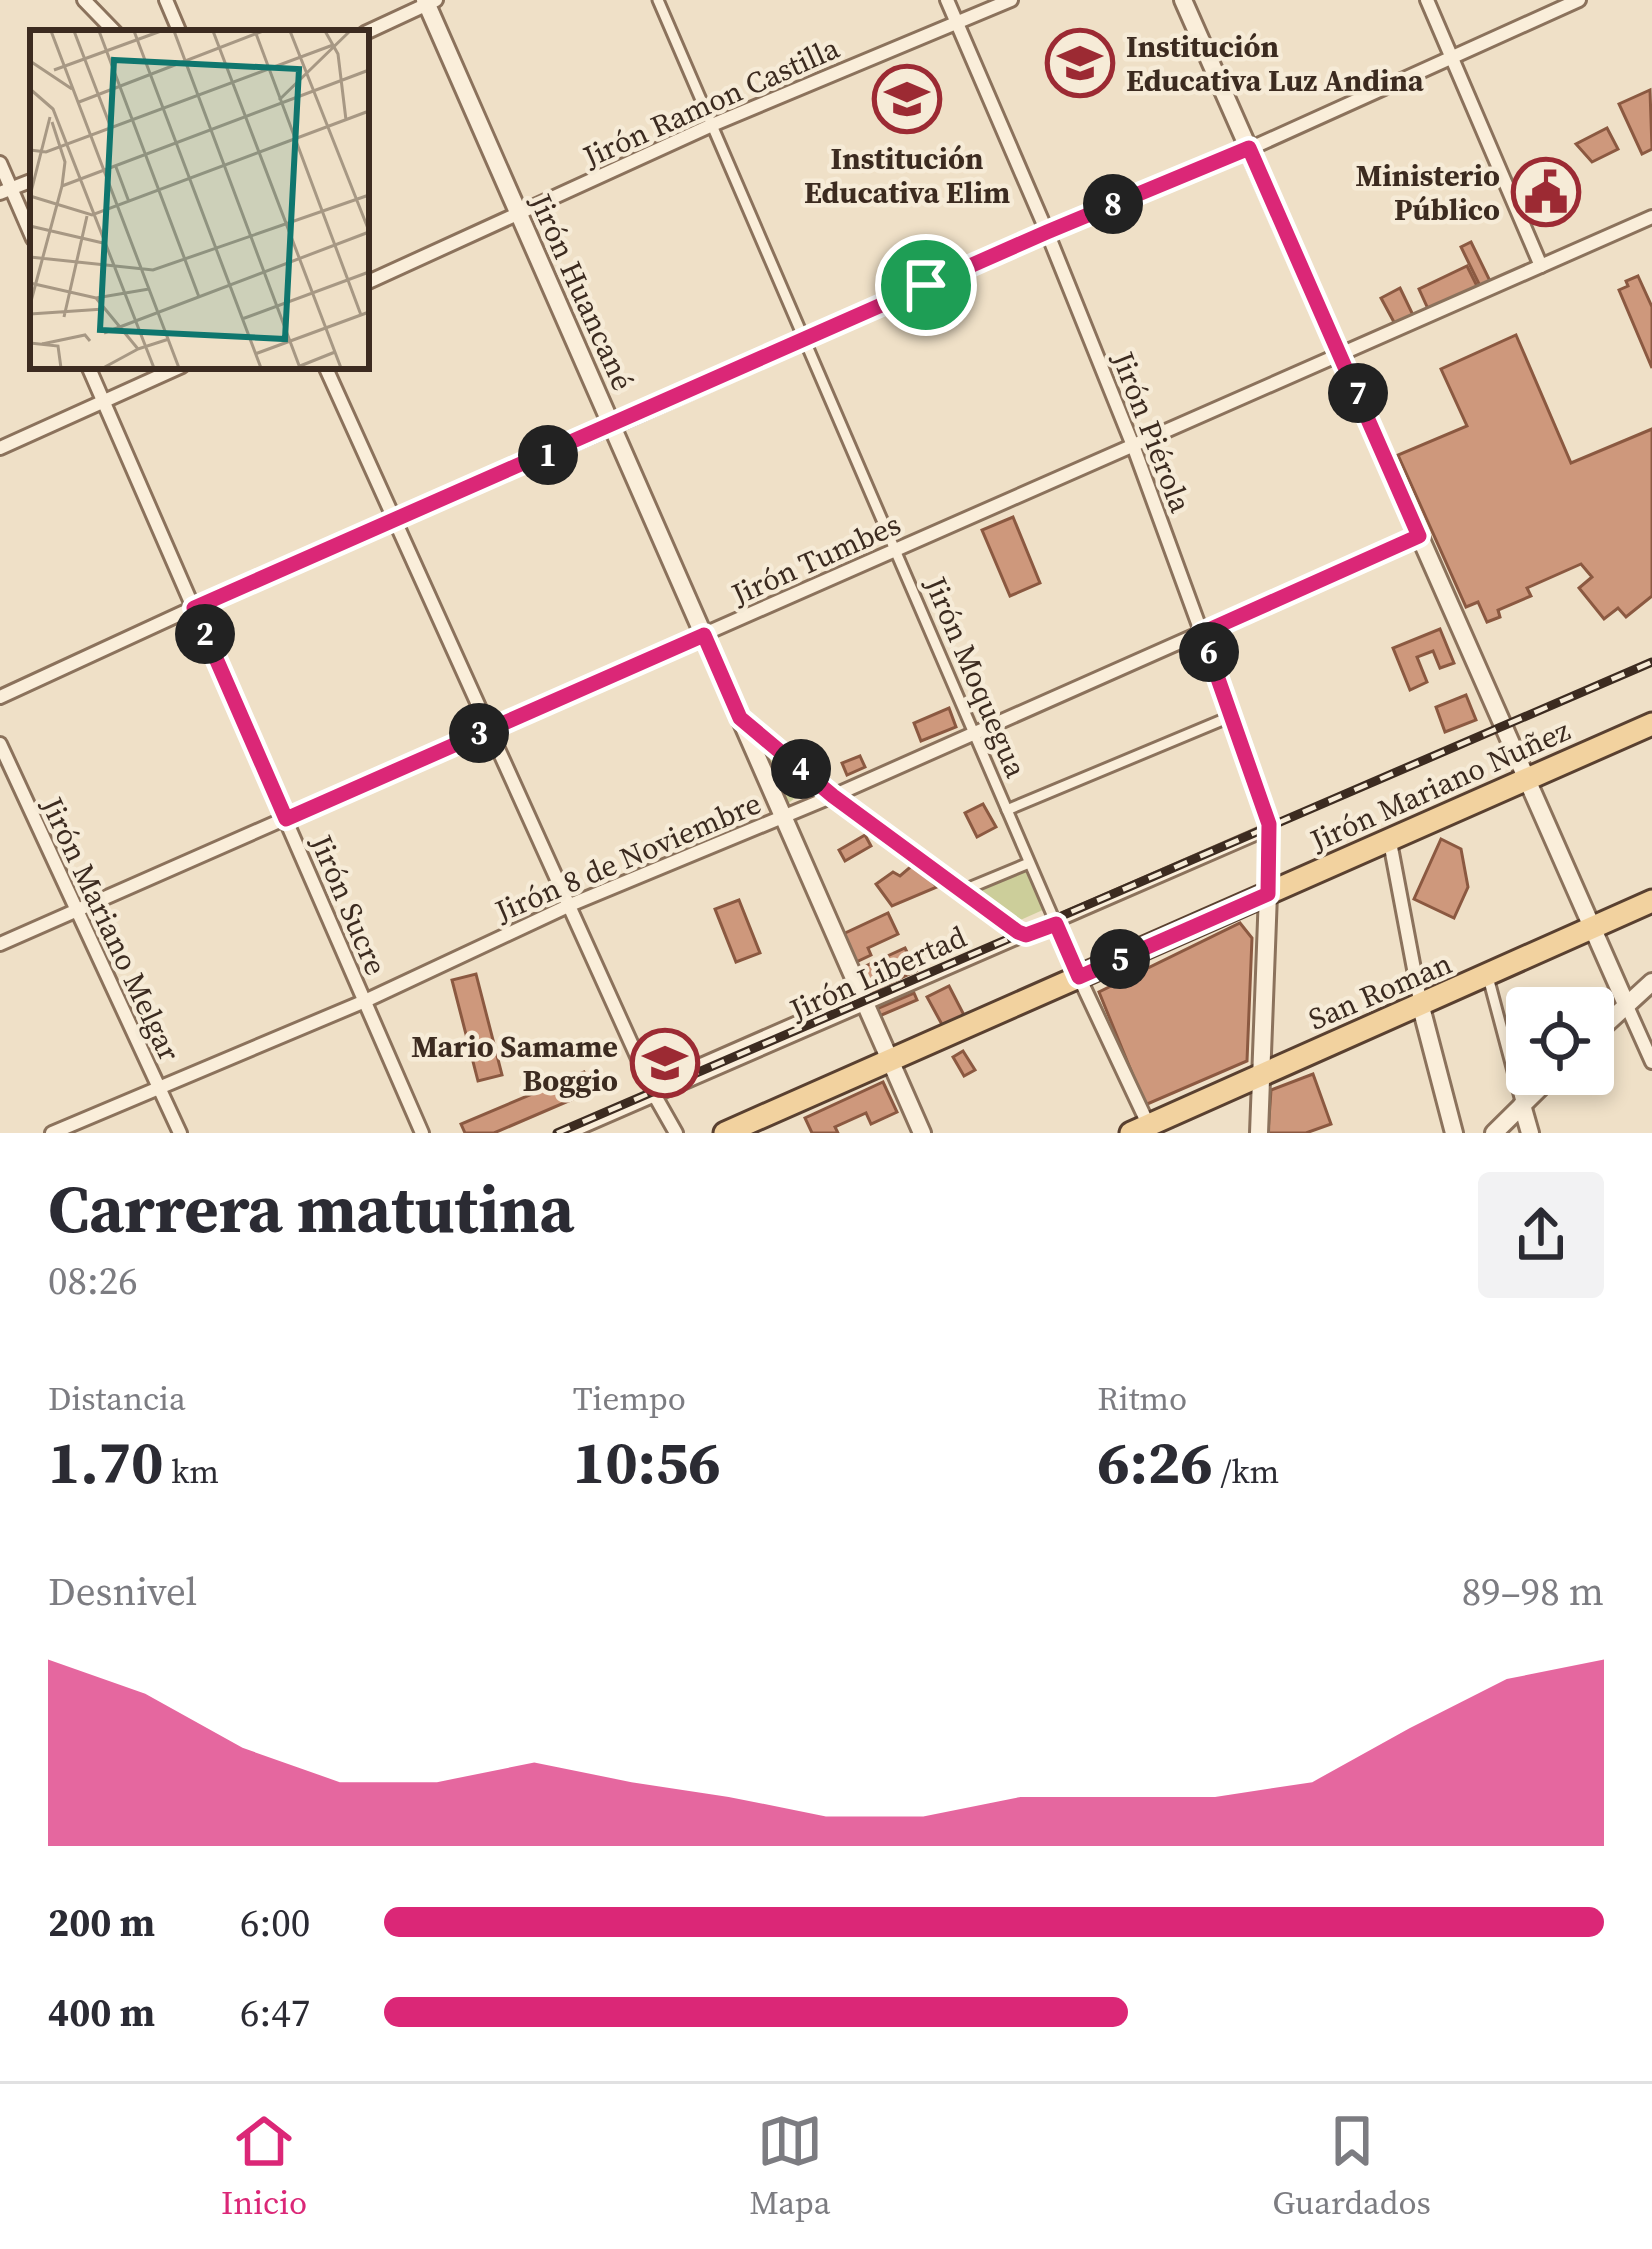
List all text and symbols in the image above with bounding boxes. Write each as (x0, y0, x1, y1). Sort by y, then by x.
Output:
place label: Institución Educativa Luz Andina (1126, 26, 1425, 101)
street label: Jirón Ramon Castilla (576, 27, 846, 177)
school or university icon: Institución Educativa Luz Andina (1045, 28, 1115, 98)
inset map (30, 30, 369, 369)
school or university icon: Institución Educativa Elim (872, 64, 942, 134)
place label: Institución Educativa Elim (804, 138, 1010, 213)
place label: Ministerio Público (1355, 155, 1500, 230)
public building icon: Ministerio Público (1511, 157, 1581, 227)
pin: 8 (1083, 174, 1143, 234)
text: 8 (1104, 181, 1122, 226)
street label: Jirón Huancané (520, 186, 644, 397)
pin (875, 234, 977, 336)
icon: arrive (893, 252, 959, 318)
street label: Jirón Piérola (1102, 345, 1202, 519)
pin: 7 (1328, 363, 1388, 423)
text: 7 (1349, 370, 1367, 415)
pin: 1 (518, 425, 578, 485)
text: 1 (539, 432, 557, 477)
street label: Jirón Tumbes (724, 503, 907, 615)
street label: Jirón Moquegua (915, 569, 1037, 784)
pin: 2 (175, 604, 235, 664)
text: 2 (196, 611, 214, 656)
pin: 6 (1179, 622, 1239, 682)
text: 6 (1200, 629, 1218, 674)
pin: 3 (449, 703, 509, 763)
street label: Jirón Mariano Nuñez (1303, 709, 1576, 861)
text: 3 (470, 710, 488, 755)
pin: 4 (771, 739, 831, 799)
text: 4 (792, 746, 810, 791)
street label: Jirón 8 de Noviembre (488, 782, 767, 932)
street label: Jirón Mariano Melgar (31, 790, 190, 1068)
street label: Jirón Sucre (301, 828, 397, 981)
street label: Jirón Libertad (783, 916, 972, 1030)
pin: 5 (1090, 929, 1150, 989)
text: 5 (1111, 936, 1129, 981)
street label: San Roman (1302, 942, 1458, 1040)
map controls (1506, 987, 1614, 1095)
button: locate (1506, 987, 1614, 1095)
place label: Mario Samame Boggio (411, 1026, 618, 1101)
school or university icon: Mario Samame Boggio (630, 1028, 700, 1098)
text: Carrera matutina (48, 1164, 574, 1254)
button: share (1478, 1172, 1604, 1298)
text: 08:26 (48, 1254, 138, 1307)
text: Distancia (48, 1376, 186, 1421)
text: Tiempo (573, 1376, 686, 1421)
text: Ritmo (1097, 1376, 1187, 1421)
text: 1.70 (48, 1421, 164, 1503)
text: 10:56 (573, 1421, 721, 1503)
text: 6:26 (1097, 1421, 1213, 1503)
text: km (164, 1449, 219, 1494)
text: /km (1213, 1449, 1279, 1494)
text: Desnivel (48, 1565, 197, 1618)
text: 89–98 m (1462, 1565, 1604, 1618)
text: 200 m (48, 1896, 155, 1949)
text: 6:00 (240, 1896, 310, 1949)
text: 400 m (48, 1986, 155, 2039)
text: 6:47 (240, 1986, 310, 2039)
tab: Inicio (221, 2108, 307, 2225)
tab: Mapa (749, 2108, 831, 2225)
tab: Guardados (1273, 2108, 1431, 2225)

